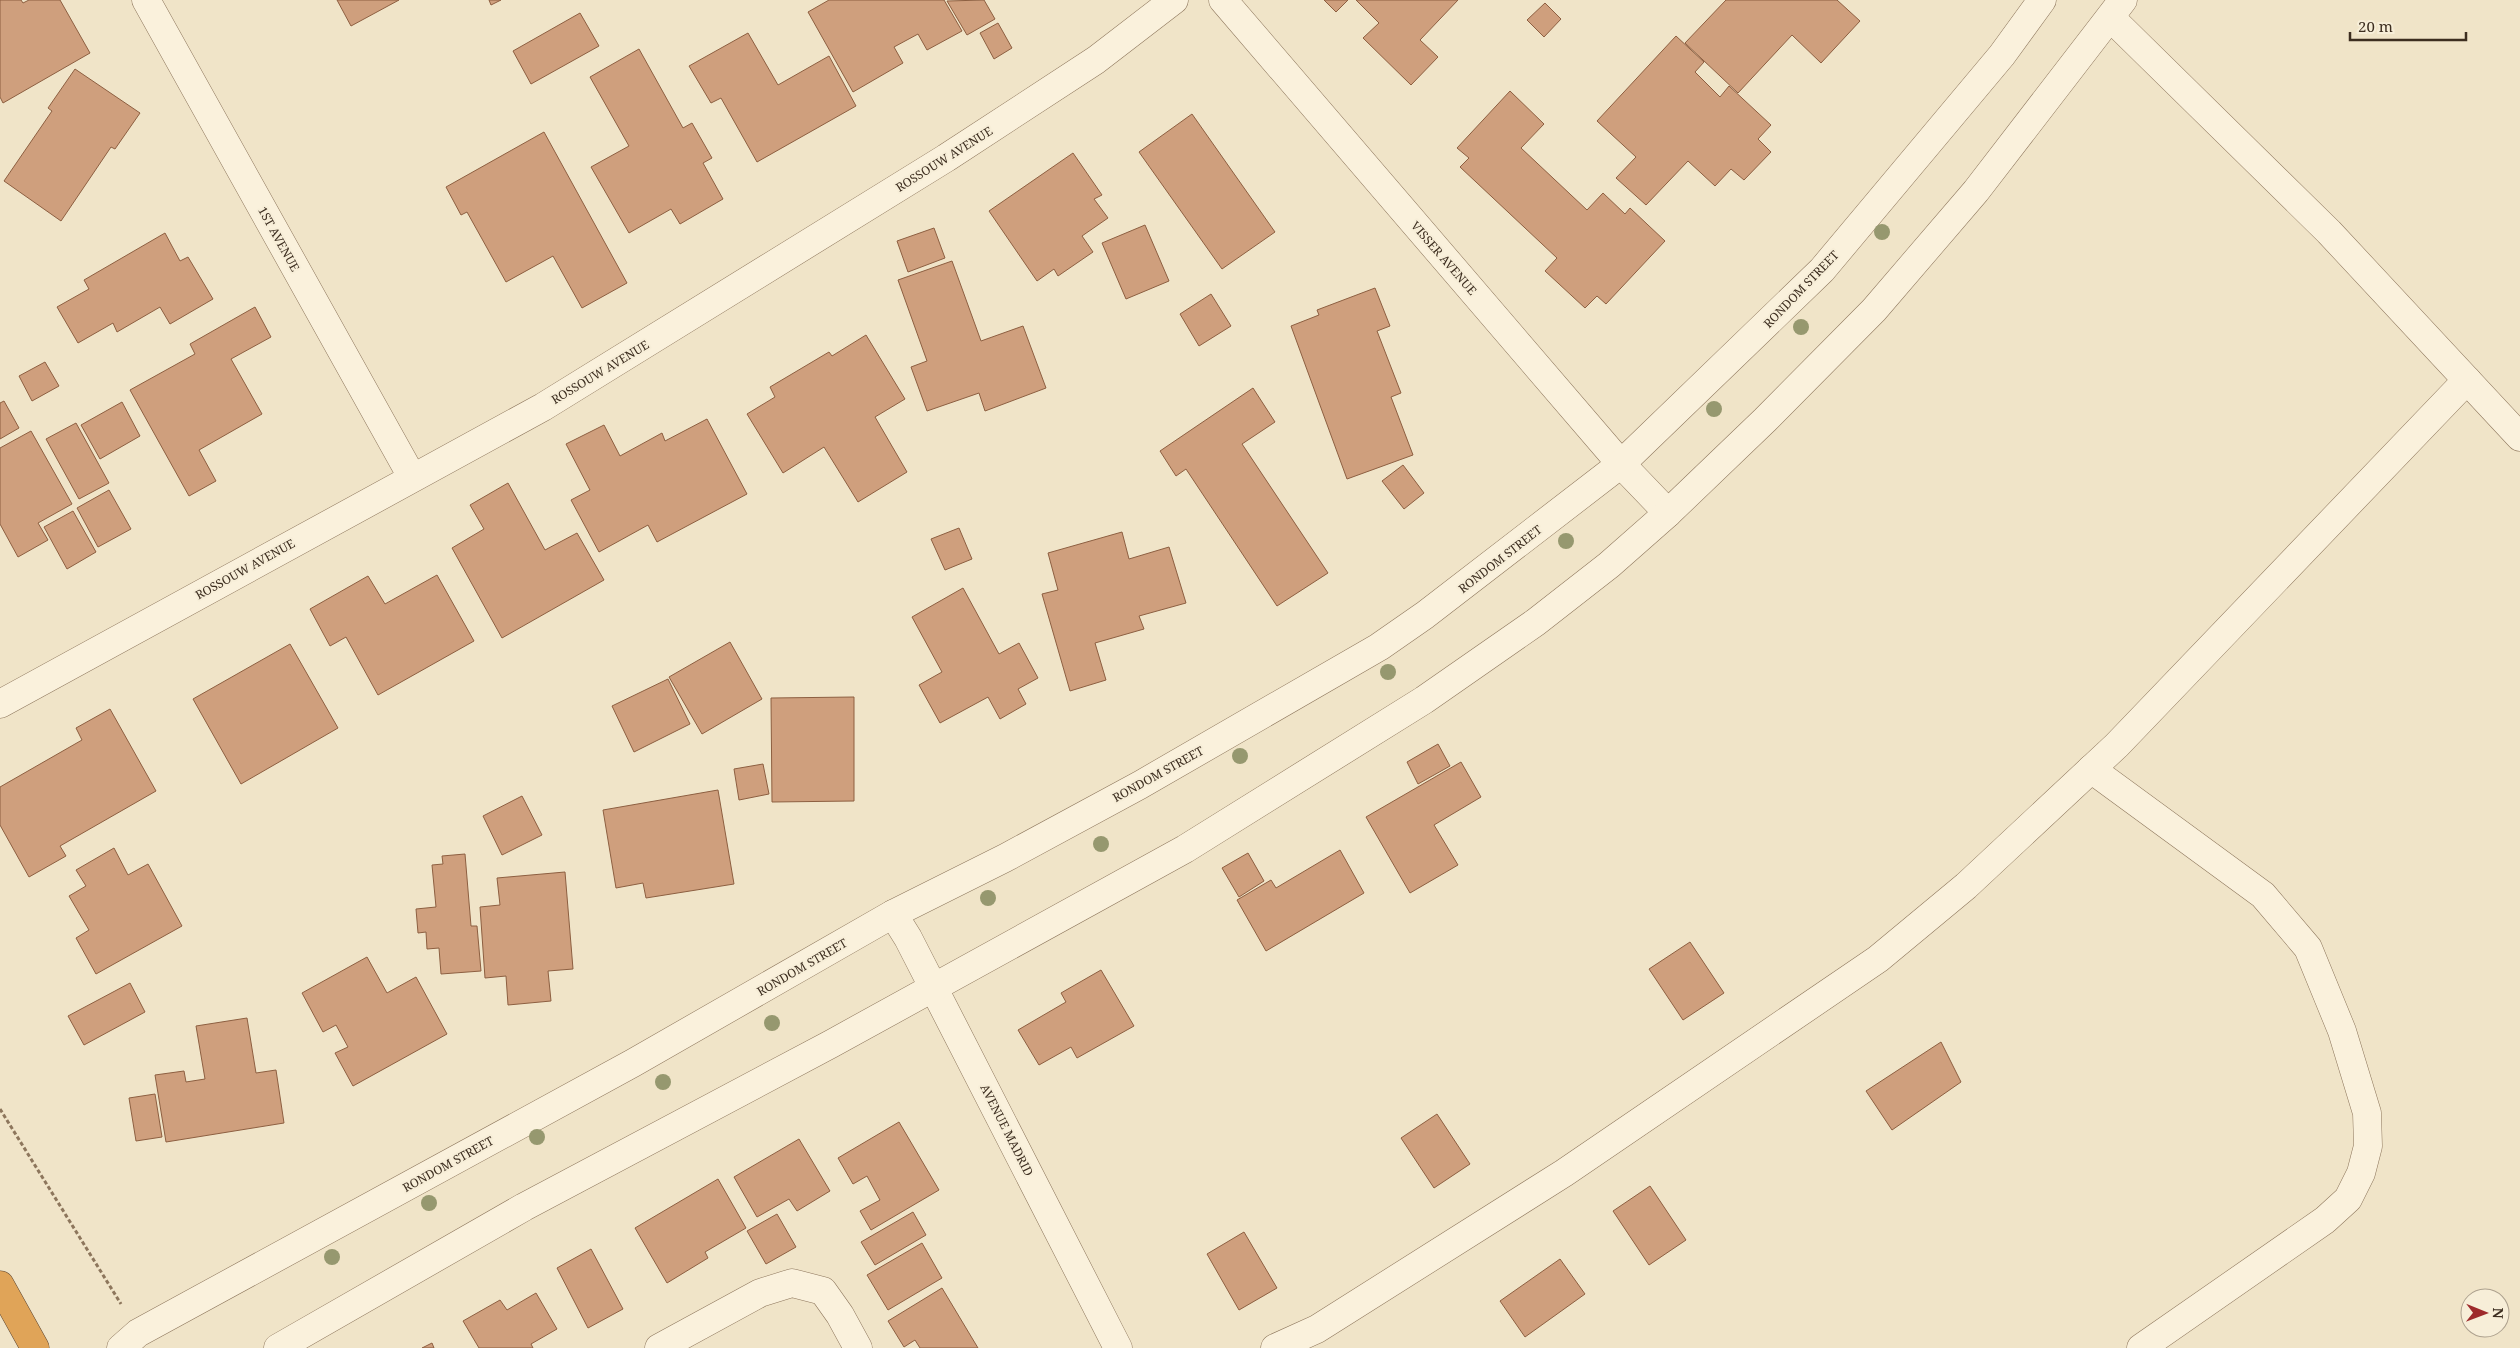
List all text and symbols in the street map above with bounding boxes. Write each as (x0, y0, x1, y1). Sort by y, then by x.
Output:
scale bar (2350, 10, 2466, 42)
text: 20 m (2358, 16, 2393, 36)
street label: ROSSOUW AVENUE (892, 122, 996, 196)
street label: 1ST AVENUE (254, 203, 304, 275)
street label: VISSER AVENUE (1407, 218, 1481, 298)
street label: RONDOM STREET (1760, 246, 1843, 331)
street label: ROSSOUW AVENUE (548, 336, 652, 408)
street label: RONDOM STREET (1455, 521, 1546, 597)
street label: ROSSOUW AVENUE (192, 535, 298, 603)
street label: RONDOM STREET (1109, 742, 1207, 806)
street label: RONDOM STREET (754, 934, 851, 1000)
street label: AVENUE MADRID (977, 1081, 1038, 1179)
street label: RONDOM STREET (399, 1132, 497, 1196)
north arrow (2460, 1288, 2510, 1338)
text: N (2489, 1308, 2508, 1319)

